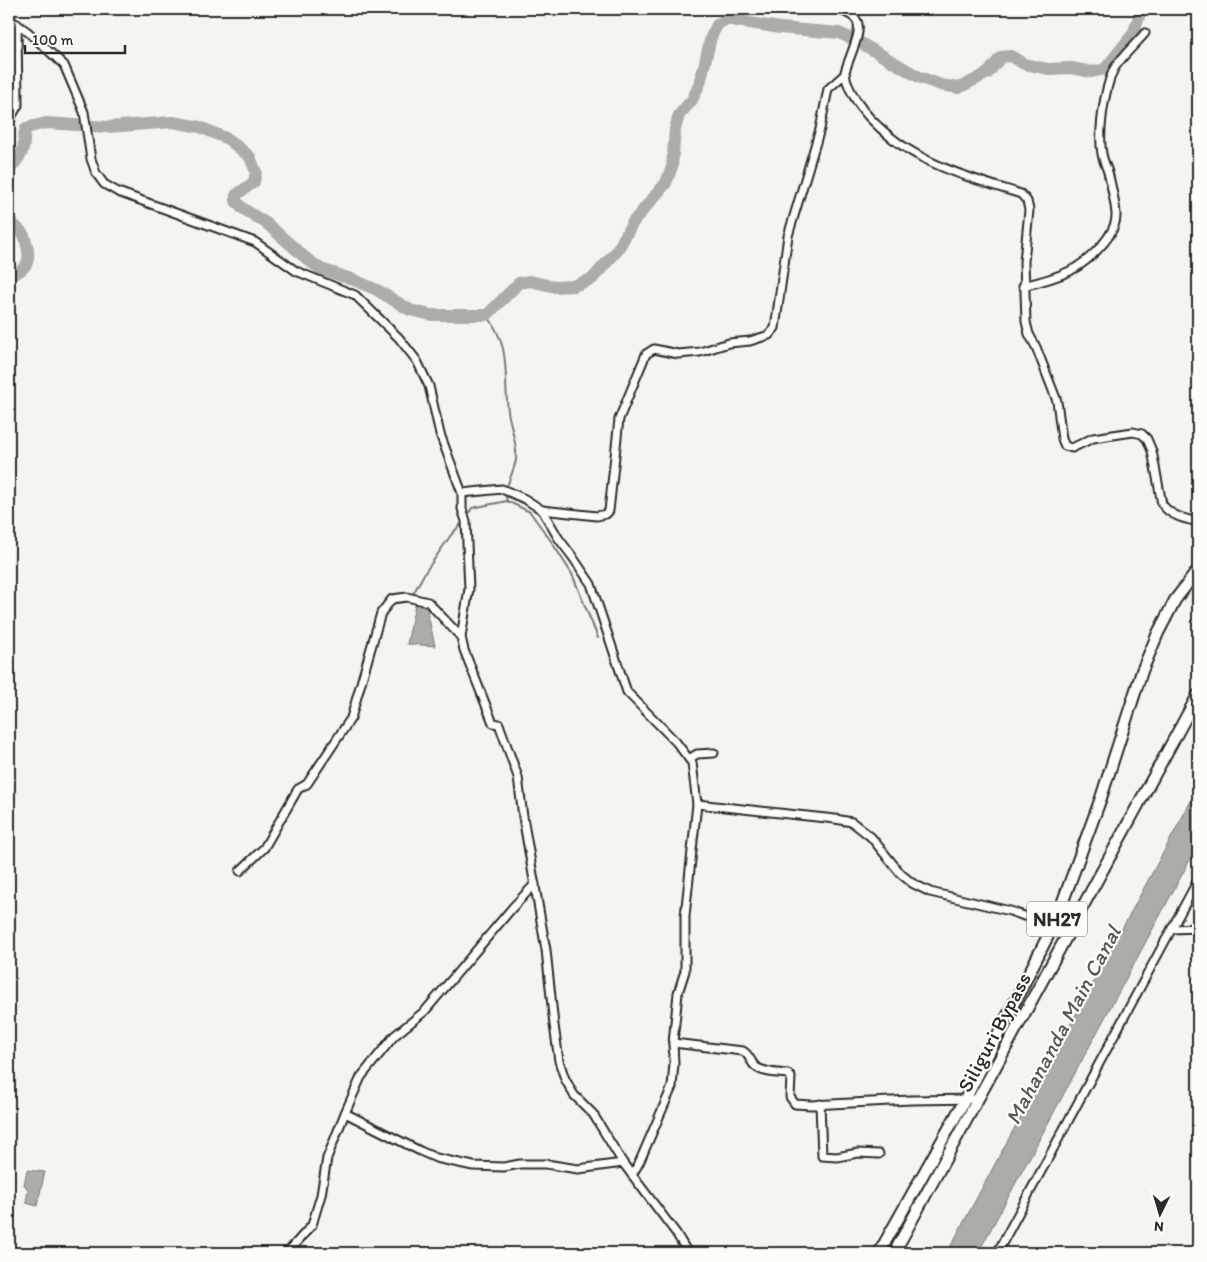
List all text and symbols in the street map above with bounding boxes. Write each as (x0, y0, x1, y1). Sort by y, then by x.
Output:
scale bar (25, 22, 125, 54)
text: 100 m (32, 31, 74, 49)
road number: NH27 (1027, 902, 1087, 936)
water label: Mahananda Main Canal (999, 919, 1128, 1129)
street label: Siliguri Bypass (952, 968, 1036, 1096)
north arrow (1134, 1190, 1184, 1240)
text: N (1153, 1218, 1164, 1235)

